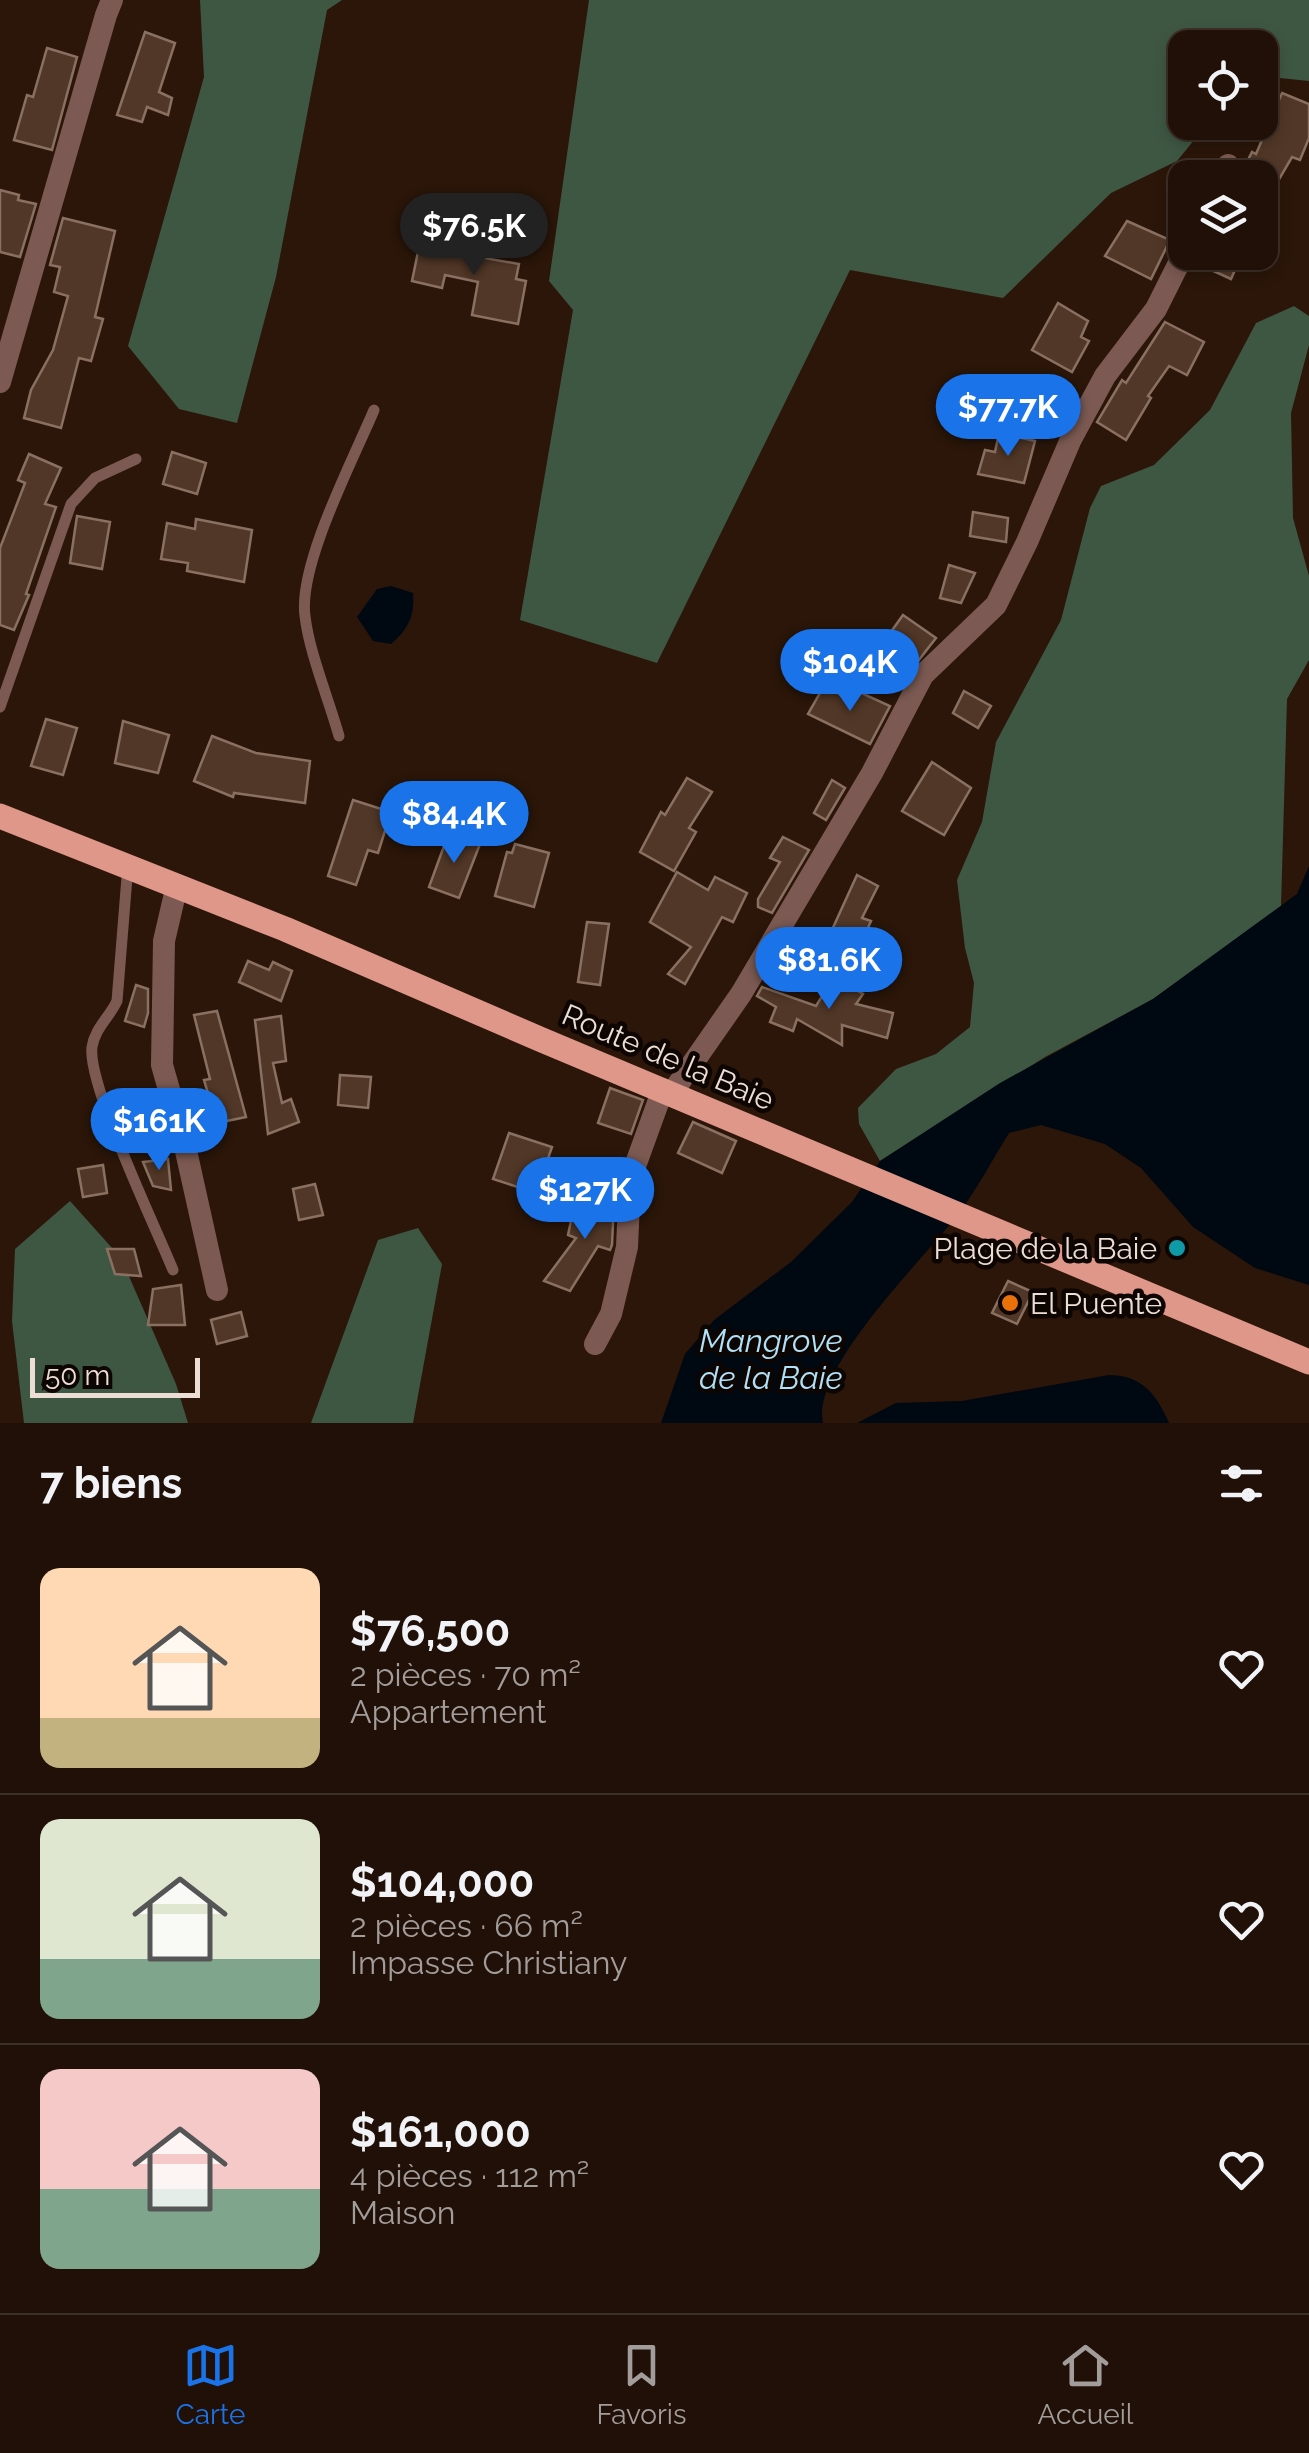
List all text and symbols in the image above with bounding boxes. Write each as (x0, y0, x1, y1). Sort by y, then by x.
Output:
map controls (1168, 30, 1278, 270)
button: locate (1168, 30, 1278, 140)
button: layers (1168, 160, 1278, 270)
pin: $76.5K (393, 193, 555, 278)
text: $76.5K (422, 207, 526, 244)
pin: $77.7K (927, 374, 1089, 459)
text: $77.7K (958, 388, 1058, 425)
pin: $104K (780, 629, 920, 714)
text: $104K (802, 643, 898, 680)
pin: $84.4K (373, 781, 535, 866)
text: $84.4K (402, 795, 506, 832)
pin: $81.6K (748, 927, 910, 1012)
text: $81.6K (777, 941, 881, 978)
street label: Route de la Baie (557, 997, 779, 1117)
pin: $161K (89, 1088, 229, 1173)
text: $161K (113, 1102, 205, 1139)
pin: $127K (515, 1157, 655, 1242)
text: $127K (538, 1171, 632, 1208)
place label: Plage de la Baie (933, 1231, 1157, 1266)
marker: Plage de la Baie (1166, 1237, 1188, 1259)
place label: El Puente (1030, 1286, 1162, 1321)
marker: El Puente (999, 1292, 1021, 1314)
water label: Mangrove de la Baie (699, 1322, 843, 1396)
scale bar (30, 1353, 200, 1398)
text: 50 m (45, 1359, 110, 1392)
icon: filters (1214, 1456, 1269, 1511)
text: 7 biens (40, 1459, 182, 1508)
text: $76,500 (350, 1607, 510, 1656)
icon: home (120, 1608, 240, 1728)
icon: heart (1214, 1641, 1269, 1696)
text: 2 pièces · 70 m² (350, 1656, 581, 1693)
text: Appartement (350, 1693, 546, 1730)
text: $104,000 (350, 1858, 534, 1907)
icon: home (120, 1859, 240, 1979)
icon: heart (1214, 1892, 1269, 1947)
text: 2 pièces · 66 m² (350, 1907, 583, 1944)
text: Impasse Christiany (350, 1944, 627, 1981)
text: $161,000 (350, 2108, 531, 2157)
icon: home (120, 2109, 240, 2229)
icon: heart (1214, 2142, 1269, 2197)
text: 4 pièces · 112 m² (350, 2157, 589, 2194)
text: Maison (350, 2194, 455, 2231)
tab: Carte (176, 2338, 245, 2431)
tab: Favoris (596, 2338, 686, 2431)
tab: Accueil (1038, 2338, 1133, 2431)

